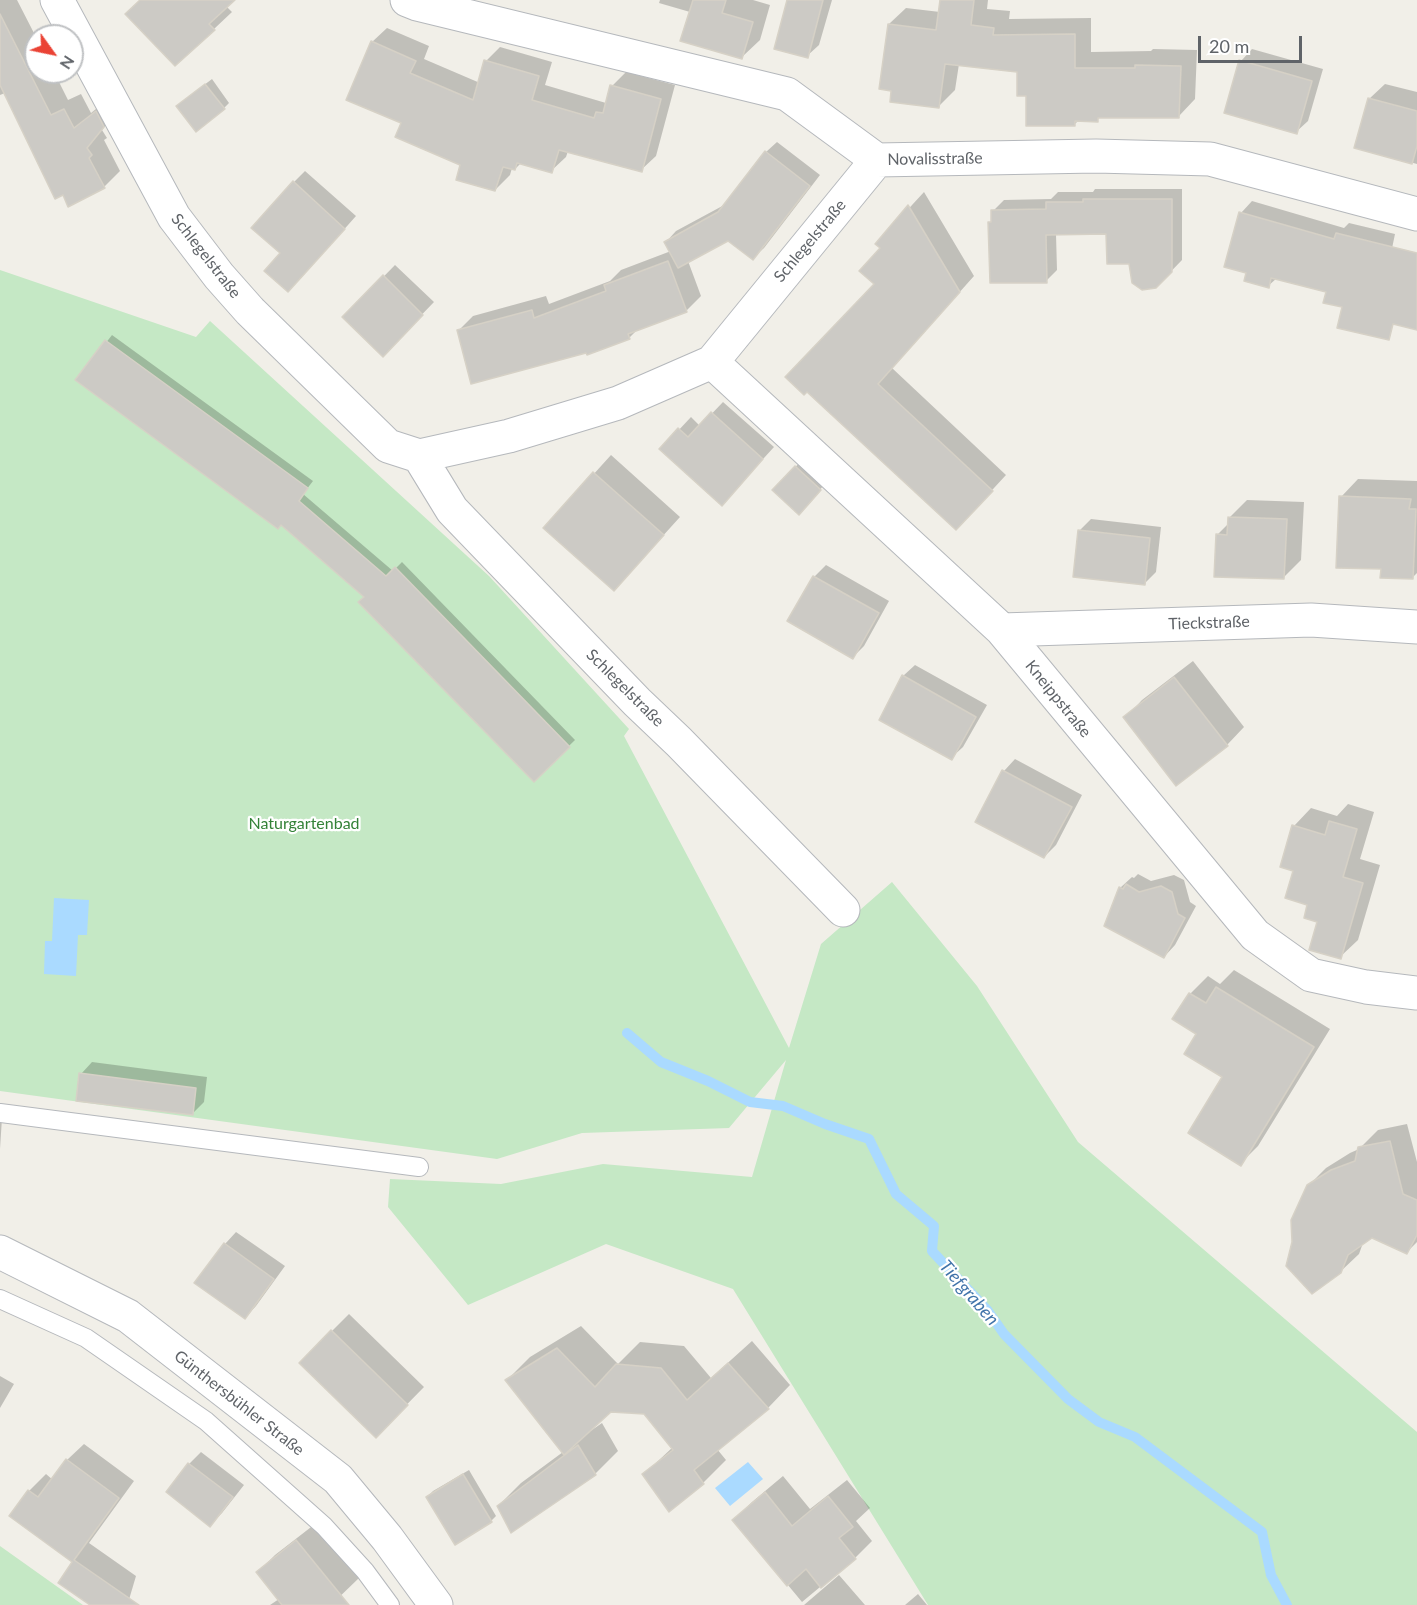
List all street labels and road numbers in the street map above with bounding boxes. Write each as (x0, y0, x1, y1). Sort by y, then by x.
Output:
street label: Novalisstraße (887, 149, 983, 169)
street label: Schlegelstraße (770, 196, 850, 286)
street label: Schlegelstraße (167, 210, 245, 302)
street label: Tieckstraße (1168, 612, 1250, 634)
street label: Schlegelstraße (582, 645, 668, 731)
street label: Kneippstraße (1021, 657, 1095, 741)
street label: Günthersbühler Straße (170, 1346, 308, 1460)

